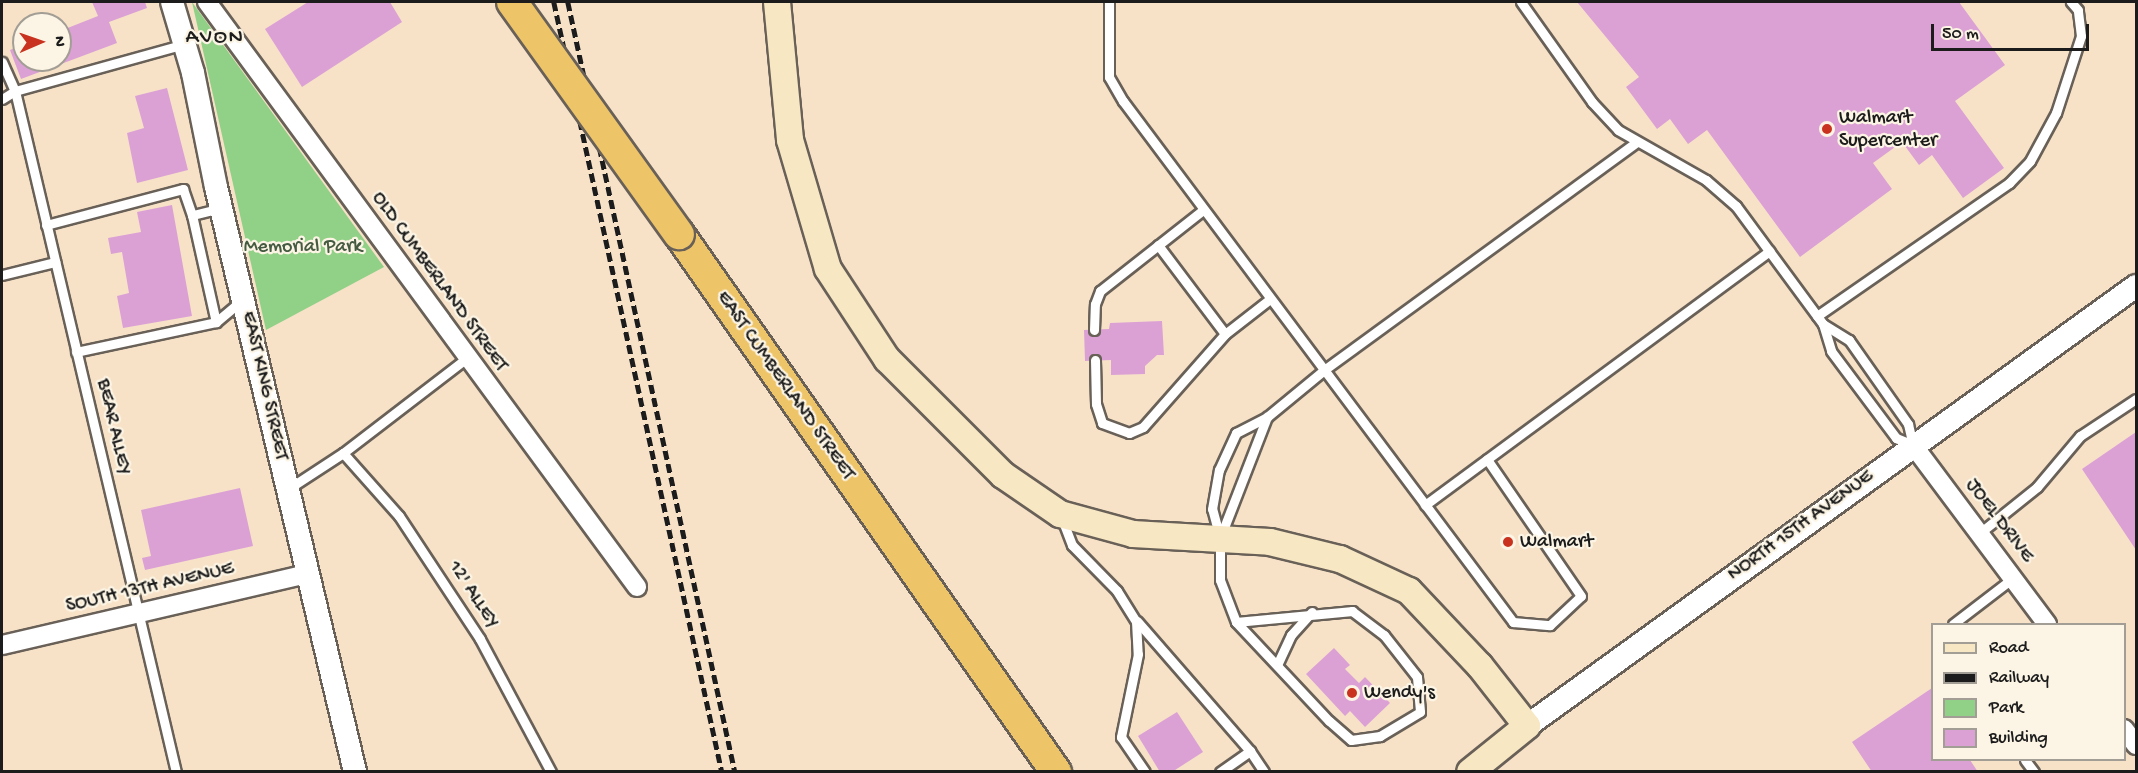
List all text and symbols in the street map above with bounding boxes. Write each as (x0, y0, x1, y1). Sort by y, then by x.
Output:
north arrow (12, 12, 72, 72)
scale bar (1934, 12, 2092, 50)
text: 50 m (1942, 24, 1979, 45)
district label: AVON (186, 26, 244, 52)
text: N (49, 36, 68, 47)
place label: Walmart Supercenter (1839, 106, 1937, 153)
marker: Walmart Supercenter (1820, 122, 1834, 136)
street label: OLD CUMBERLAND STREET (366, 187, 512, 377)
park label: Memorial Park (244, 235, 362, 259)
street label: EAST CUMBERLAND STREET (711, 287, 859, 485)
street label: EAST KING STREET (235, 309, 293, 463)
street label: BEAR ALLEY (90, 377, 136, 477)
street label: NORTH 15TH AVENUE (1723, 465, 1879, 587)
street label: JOEL DRIVE (1960, 474, 2038, 568)
place label: Walmart (1520, 530, 1593, 554)
marker: Walmart (1501, 535, 1515, 549)
street label: SOUTH 13TH AVENUE (64, 557, 236, 619)
street label: 12' ALLEY (442, 557, 504, 633)
legend (1931, 623, 2126, 761)
text: Road (1989, 638, 2028, 659)
text: Railway (1989, 668, 2049, 689)
place label: Wendy's (1364, 681, 1435, 705)
marker: Wendy's (1345, 686, 1359, 700)
text: Park (1989, 698, 2023, 719)
text: Building (1989, 728, 2048, 749)

